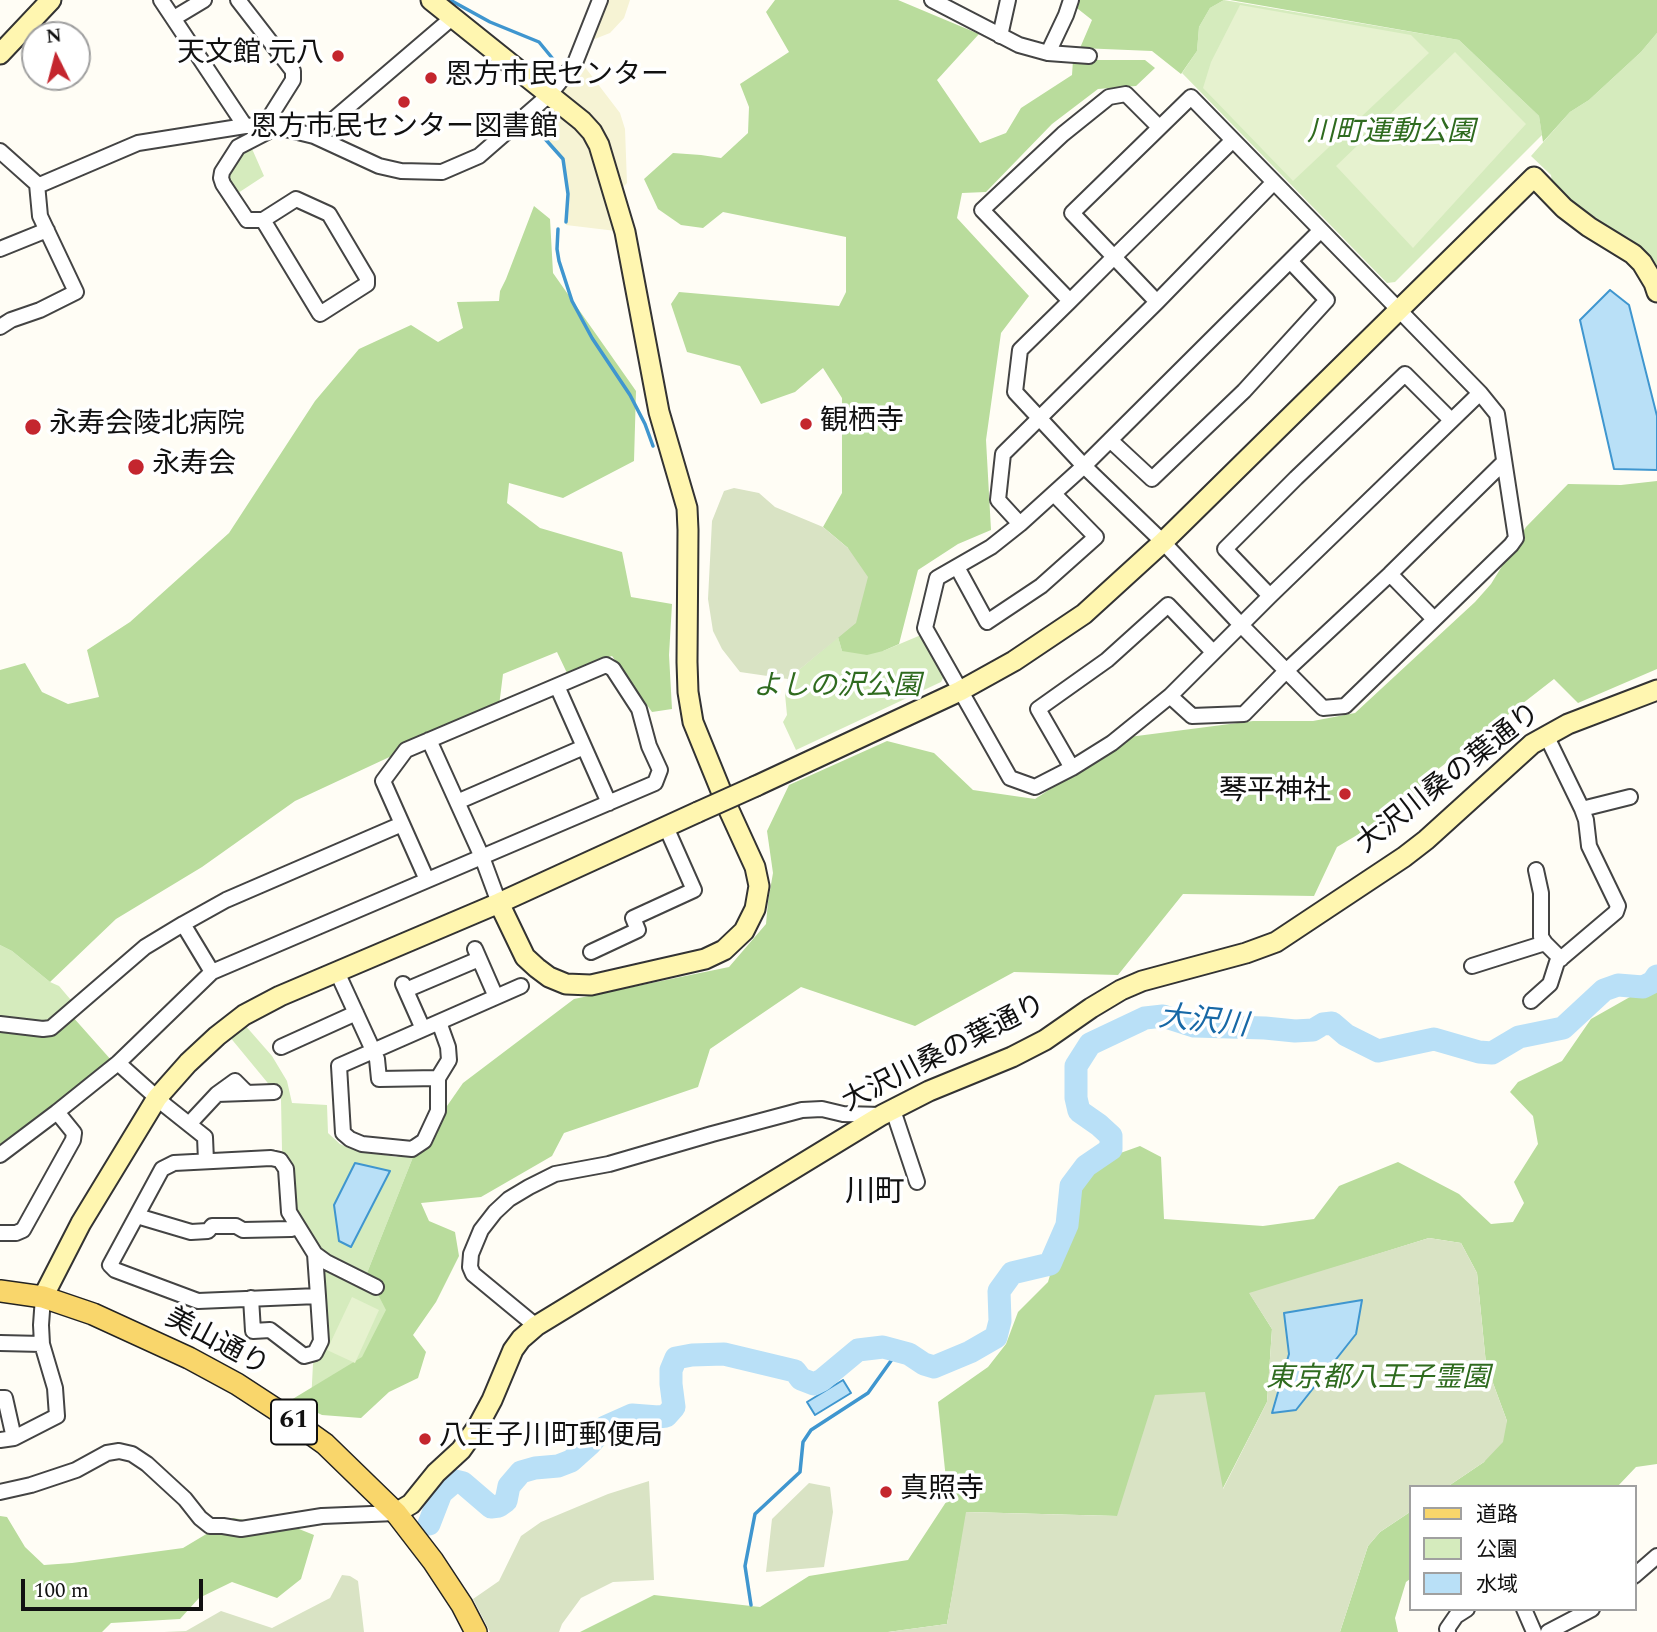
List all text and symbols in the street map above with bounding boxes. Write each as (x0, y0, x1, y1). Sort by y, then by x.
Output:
north arrow (21, 21, 91, 91)
text: N (45, 21, 63, 52)
place label: 天文館 元八 (177, 39, 324, 73)
marker: 天文館 元八 (330, 48, 346, 64)
place label: 恩方市民センター (445, 61, 669, 95)
marker: 恩方市民センター (423, 70, 439, 86)
marker: 恩方市民センター図書館 (396, 94, 412, 110)
place label: 恩方市民センター図書館 (250, 113, 558, 147)
park label: 川町運動公園 (1307, 118, 1475, 152)
place label: 観栖寺 (820, 407, 904, 441)
place label: 永寿会陵北病院 (49, 410, 245, 444)
marker: 観栖寺 (798, 416, 814, 432)
marker: 永寿会陵北病院 (23, 417, 43, 437)
place label: 永寿会 (152, 450, 236, 484)
marker: 永寿会 (126, 457, 146, 477)
park label: よしの沢公園 (753, 672, 921, 706)
street label: 大沢川桑の葉通り (1351, 698, 1549, 862)
place label: 琴平神社 (1219, 777, 1331, 811)
marker: 琴平神社 (1337, 786, 1353, 802)
street label: 大沢川桑の葉通り (838, 989, 1052, 1121)
water label: 大沢川 (1156, 1001, 1250, 1047)
district label: 川町 (845, 1177, 905, 1213)
street label: 美山通り (159, 1303, 273, 1385)
park label: 東京都八王子霊園 (1266, 1364, 1490, 1398)
road number: 61 (271, 1400, 317, 1444)
place label: 八王子川町郵便局 (439, 1422, 663, 1456)
marker: 八王子川町郵便局 (417, 1431, 433, 1447)
place label: 真照寺 (900, 1475, 984, 1509)
marker: 真照寺 (878, 1484, 894, 1500)
legend (1408, 1485, 1636, 1611)
text: 道路 (1476, 1499, 1518, 1531)
text: 公園 (1476, 1534, 1518, 1566)
scale bar (24, 1566, 206, 1610)
text: 水域 (1476, 1569, 1518, 1601)
text: 100 m (34, 1575, 89, 1607)

